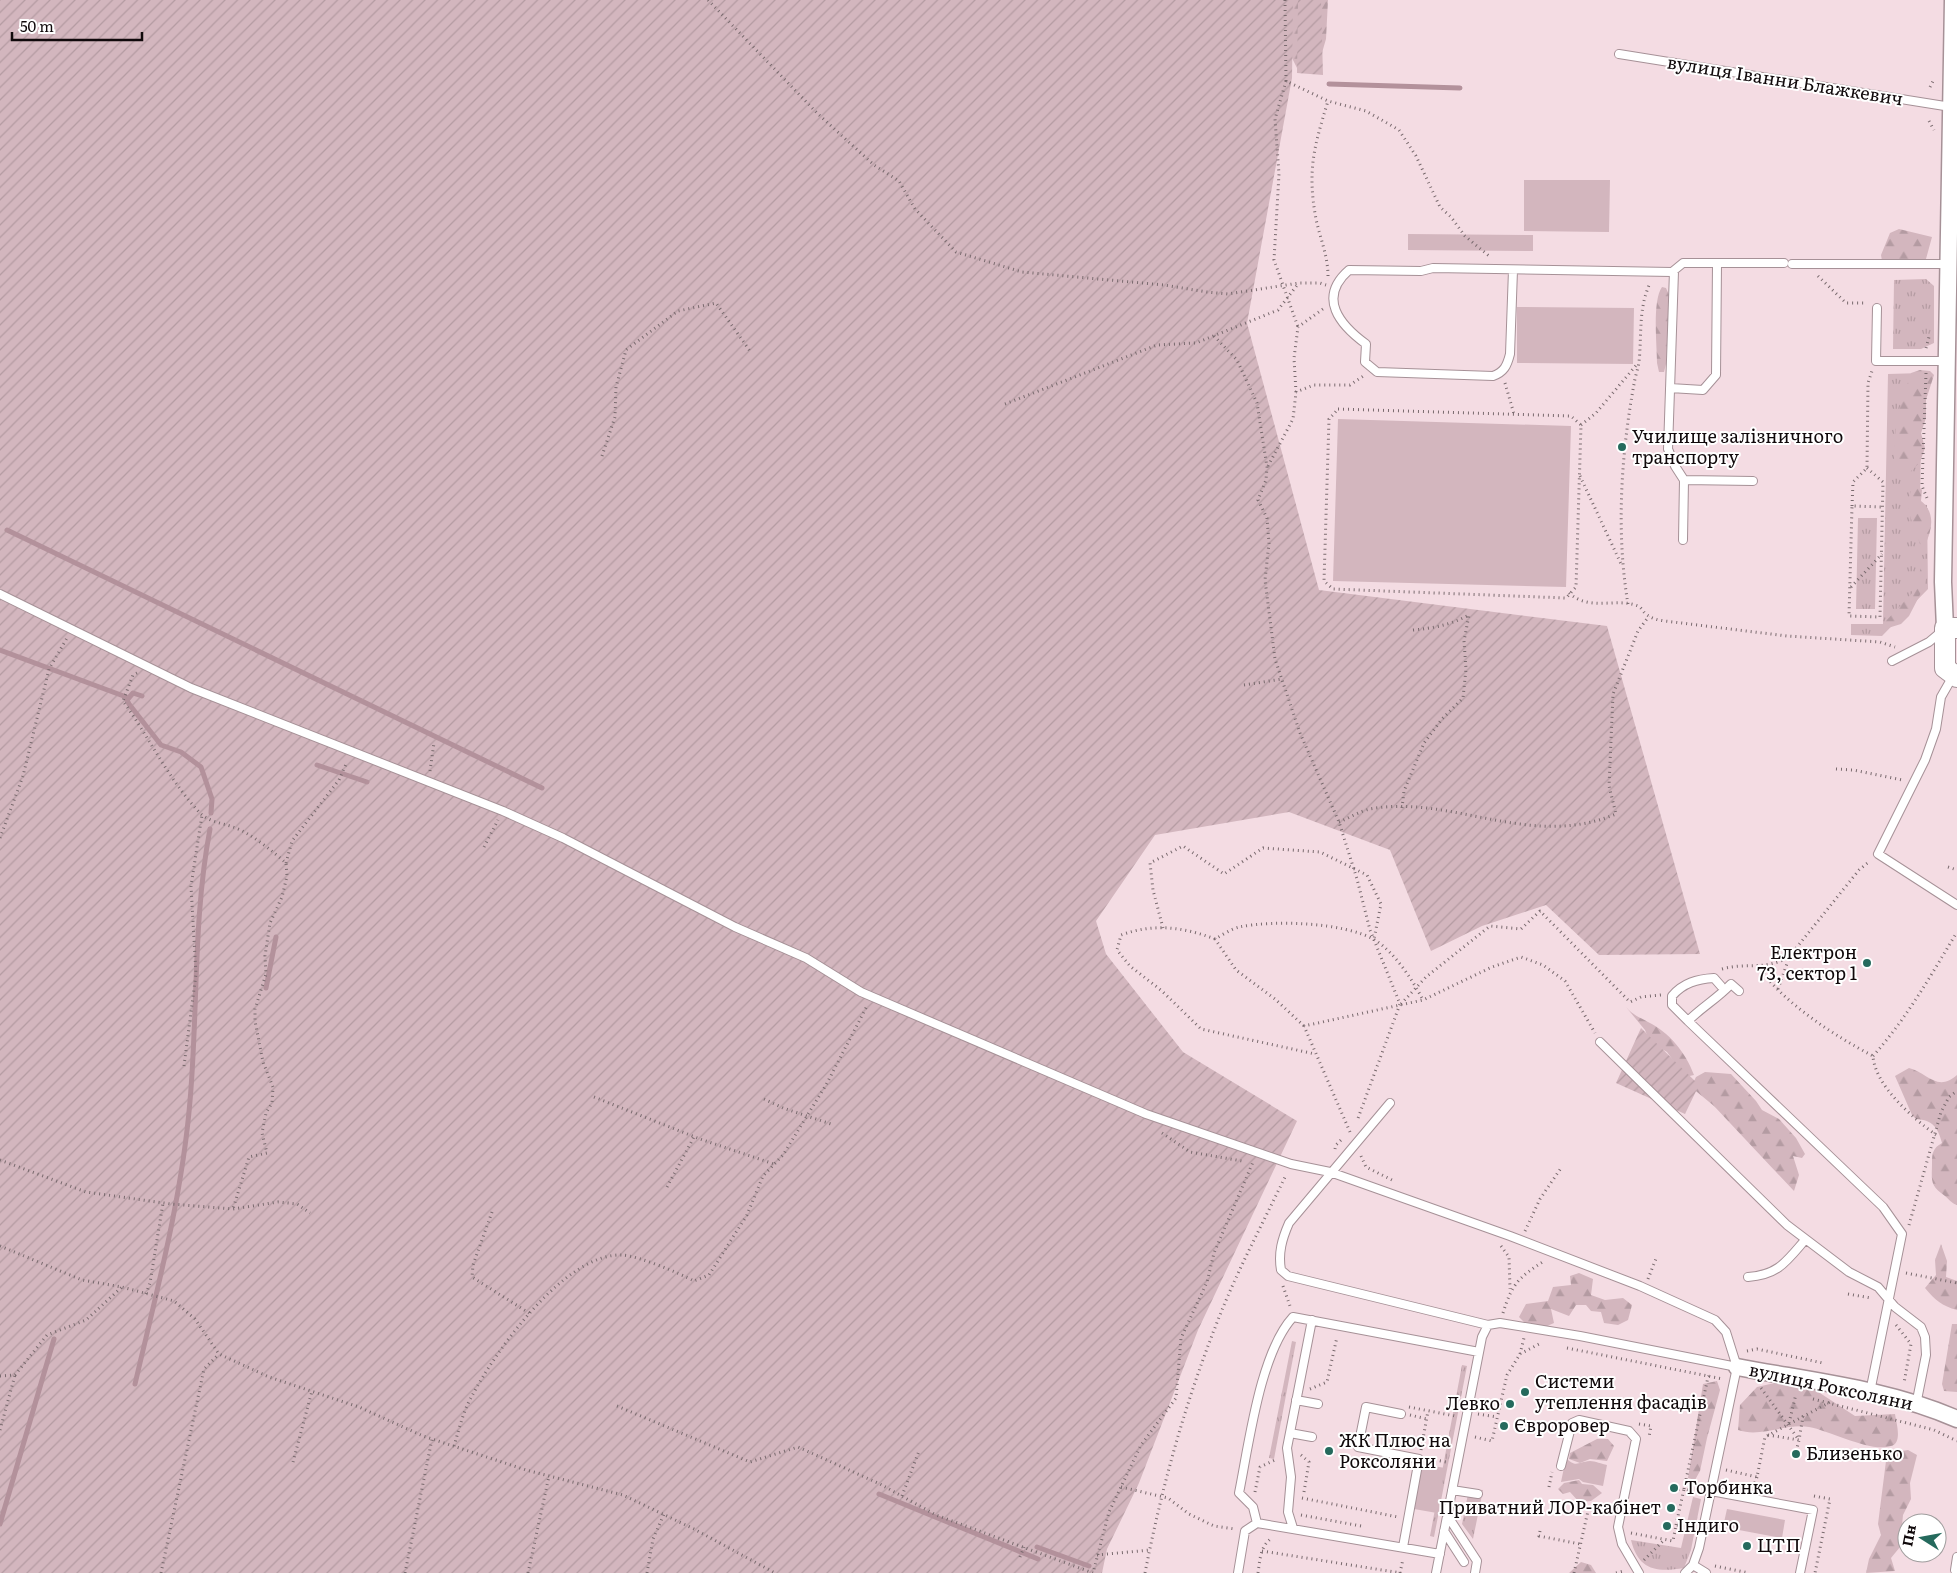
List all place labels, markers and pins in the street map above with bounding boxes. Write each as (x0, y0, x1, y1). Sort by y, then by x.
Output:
place label: Училище залізничного транспорту (1632, 422, 1843, 470)
marker: Училище залізничного транспорту (1616, 441, 1628, 453)
place label: Електрон 73, сектор 1 (1757, 938, 1857, 986)
marker: Електрон 73, сектор 1 (1861, 957, 1873, 969)
place label: Системи утеплення фасадів (1535, 1367, 1707, 1415)
marker: Системи утеплення фасадів (1519, 1386, 1531, 1398)
place label: Левко (1446, 1389, 1500, 1416)
marker: Левко (1504, 1398, 1516, 1410)
place label: Євроровер (1514, 1411, 1610, 1438)
marker: Євроровер (1498, 1420, 1510, 1432)
place label: ЖК Плюс на Роксоляни (1339, 1426, 1451, 1474)
place label: Близенько (1806, 1439, 1903, 1466)
marker: ЖК Плюс на Роксоляни (1323, 1445, 1335, 1457)
marker: Близенько (1790, 1448, 1802, 1460)
place label: Торбинка (1684, 1473, 1773, 1500)
marker: Торбинка (1668, 1482, 1680, 1494)
place label: Приватний ЛОР-кабінет (1439, 1493, 1661, 1520)
marker: Приватний ЛОР-кабінет (1665, 1502, 1677, 1514)
place label: Індиго (1677, 1511, 1739, 1538)
marker: Індиго (1661, 1520, 1673, 1532)
place label: ЦТП (1757, 1531, 1801, 1558)
marker: ЦТП (1741, 1540, 1753, 1552)

